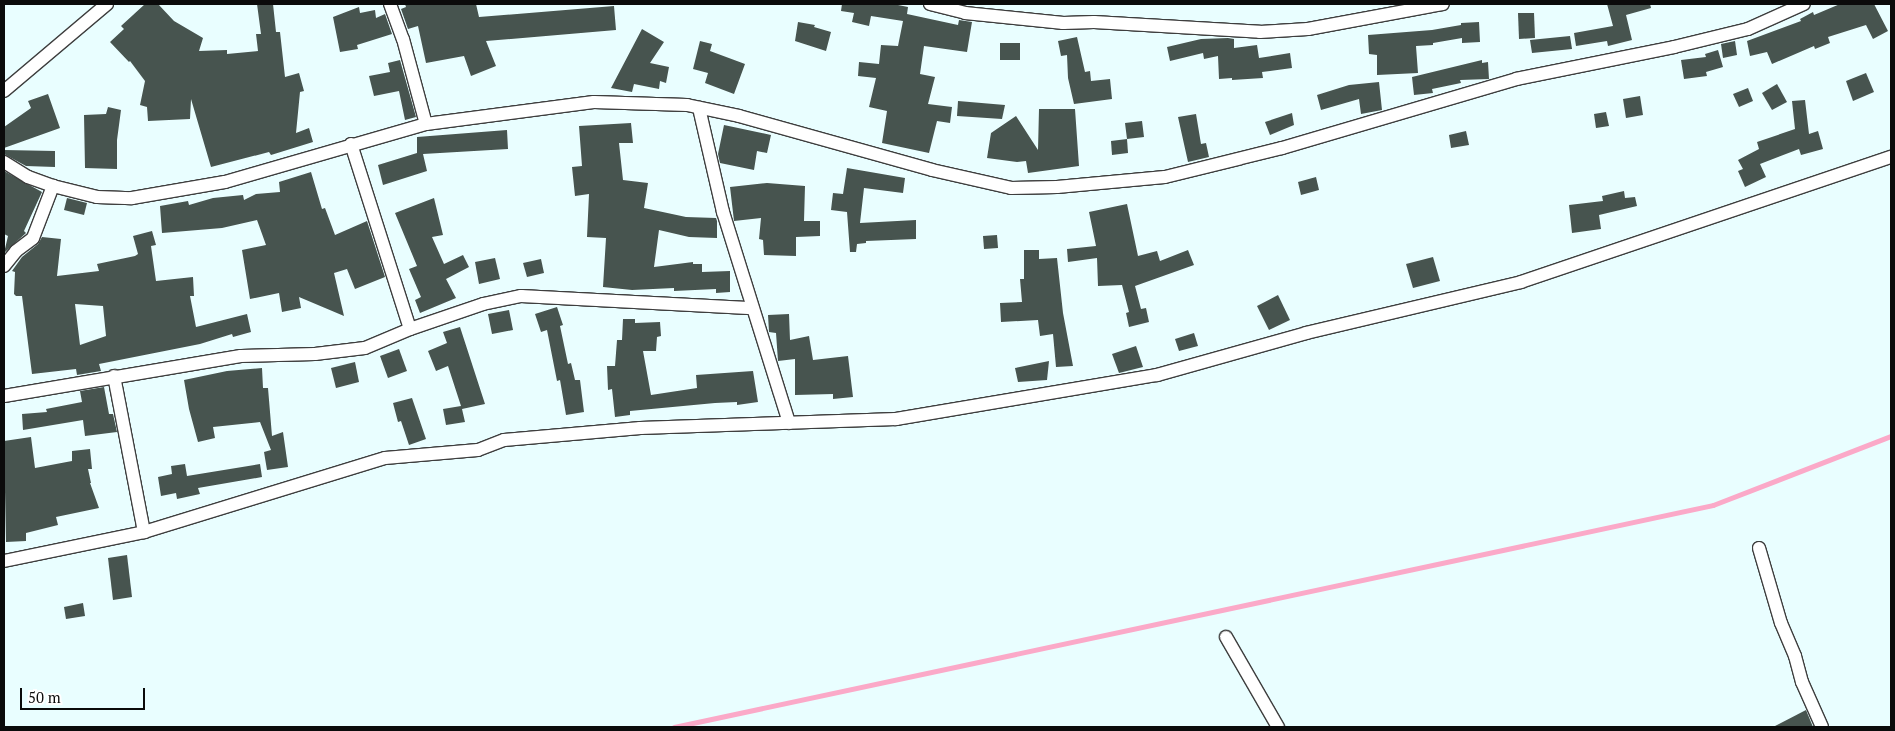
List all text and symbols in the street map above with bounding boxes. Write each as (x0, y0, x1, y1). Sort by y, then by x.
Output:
scale bar (22, 678, 148, 710)
text: 50 m (28, 687, 61, 707)

